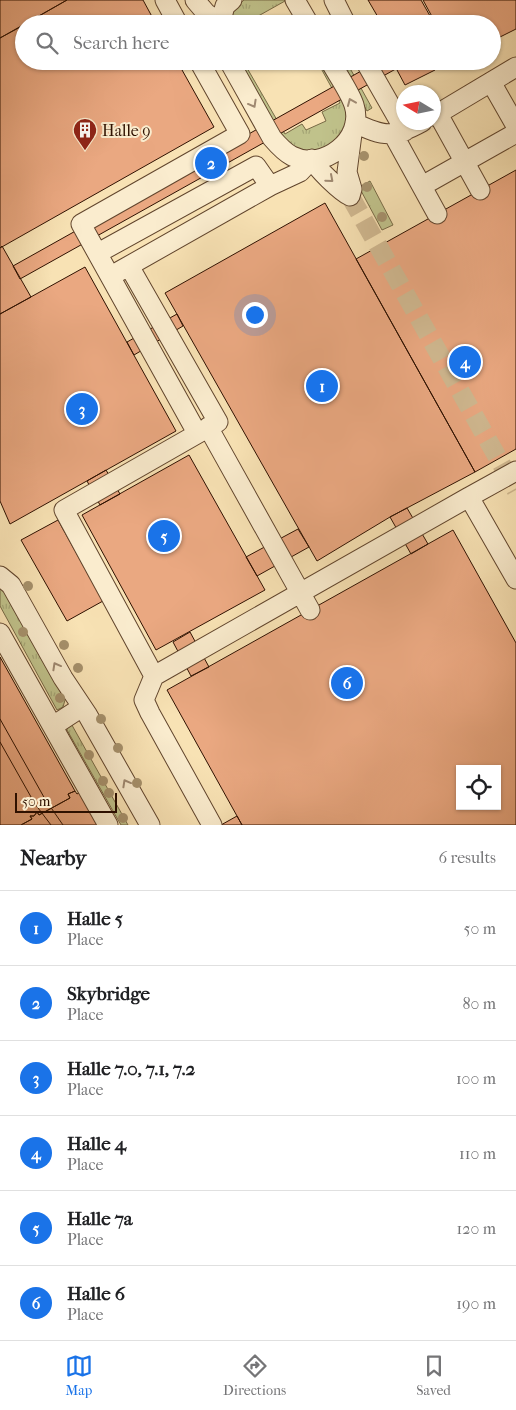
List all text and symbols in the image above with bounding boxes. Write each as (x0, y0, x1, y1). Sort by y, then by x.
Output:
search box (15, 15, 501, 70)
icon: search (33, 29, 61, 57)
text: Search here (73, 32, 169, 54)
north arrow (396, 85, 441, 130)
one-way arrow (347, 98, 358, 107)
one-way arrow (247, 99, 257, 108)
building icon: Halle 9 (72, 117, 98, 151)
place label: Halle 9 (102, 121, 151, 140)
pin: 2 (195, 144, 227, 182)
one-way arrow (324, 173, 333, 182)
your location (242, 302, 268, 328)
pin: 4 (449, 343, 481, 381)
pin: 1 (306, 367, 338, 405)
pin: 3 (66, 390, 98, 428)
pin: 5 (148, 517, 180, 555)
one-way arrow (52, 663, 62, 672)
pin: 6 (331, 664, 363, 702)
map controls (456, 765, 501, 810)
button: locate (456, 765, 501, 810)
one-way arrow (122, 779, 132, 788)
scale bar (15, 790, 118, 813)
text: 50 m (22, 793, 50, 810)
text: Nearby (20, 846, 86, 870)
text: 6 results (438, 848, 496, 867)
text: Halle 5 (67, 908, 123, 930)
text: 1 (33, 919, 39, 938)
text: 50 m (464, 919, 496, 938)
text: Place (67, 930, 103, 949)
text: Skybridge (67, 983, 150, 1005)
text: 2 (32, 994, 40, 1013)
text: 80 m (462, 994, 496, 1013)
text: Place (67, 1005, 103, 1024)
text: Halle 7.0, 7.1, 7.2 (67, 1058, 195, 1080)
text: 3 (33, 1069, 39, 1088)
text: 100 m (456, 1069, 496, 1088)
text: Place (67, 1080, 103, 1099)
text: Halle 4 (67, 1133, 126, 1155)
text: 4 (31, 1144, 41, 1163)
text: 110 m (459, 1144, 496, 1163)
text: Place (67, 1155, 103, 1174)
text: Halle 7a (67, 1208, 133, 1230)
text: 5 (33, 1219, 39, 1238)
text: 120 m (457, 1219, 496, 1238)
text: Place (67, 1230, 103, 1249)
text: Halle 6 (67, 1283, 125, 1305)
text: 6 (32, 1294, 40, 1313)
text: 190 m (456, 1294, 496, 1313)
text: Place (67, 1305, 103, 1324)
tab: Map (65, 1352, 93, 1399)
tab: Directions (223, 1352, 286, 1399)
tab: Saved (416, 1352, 451, 1399)

